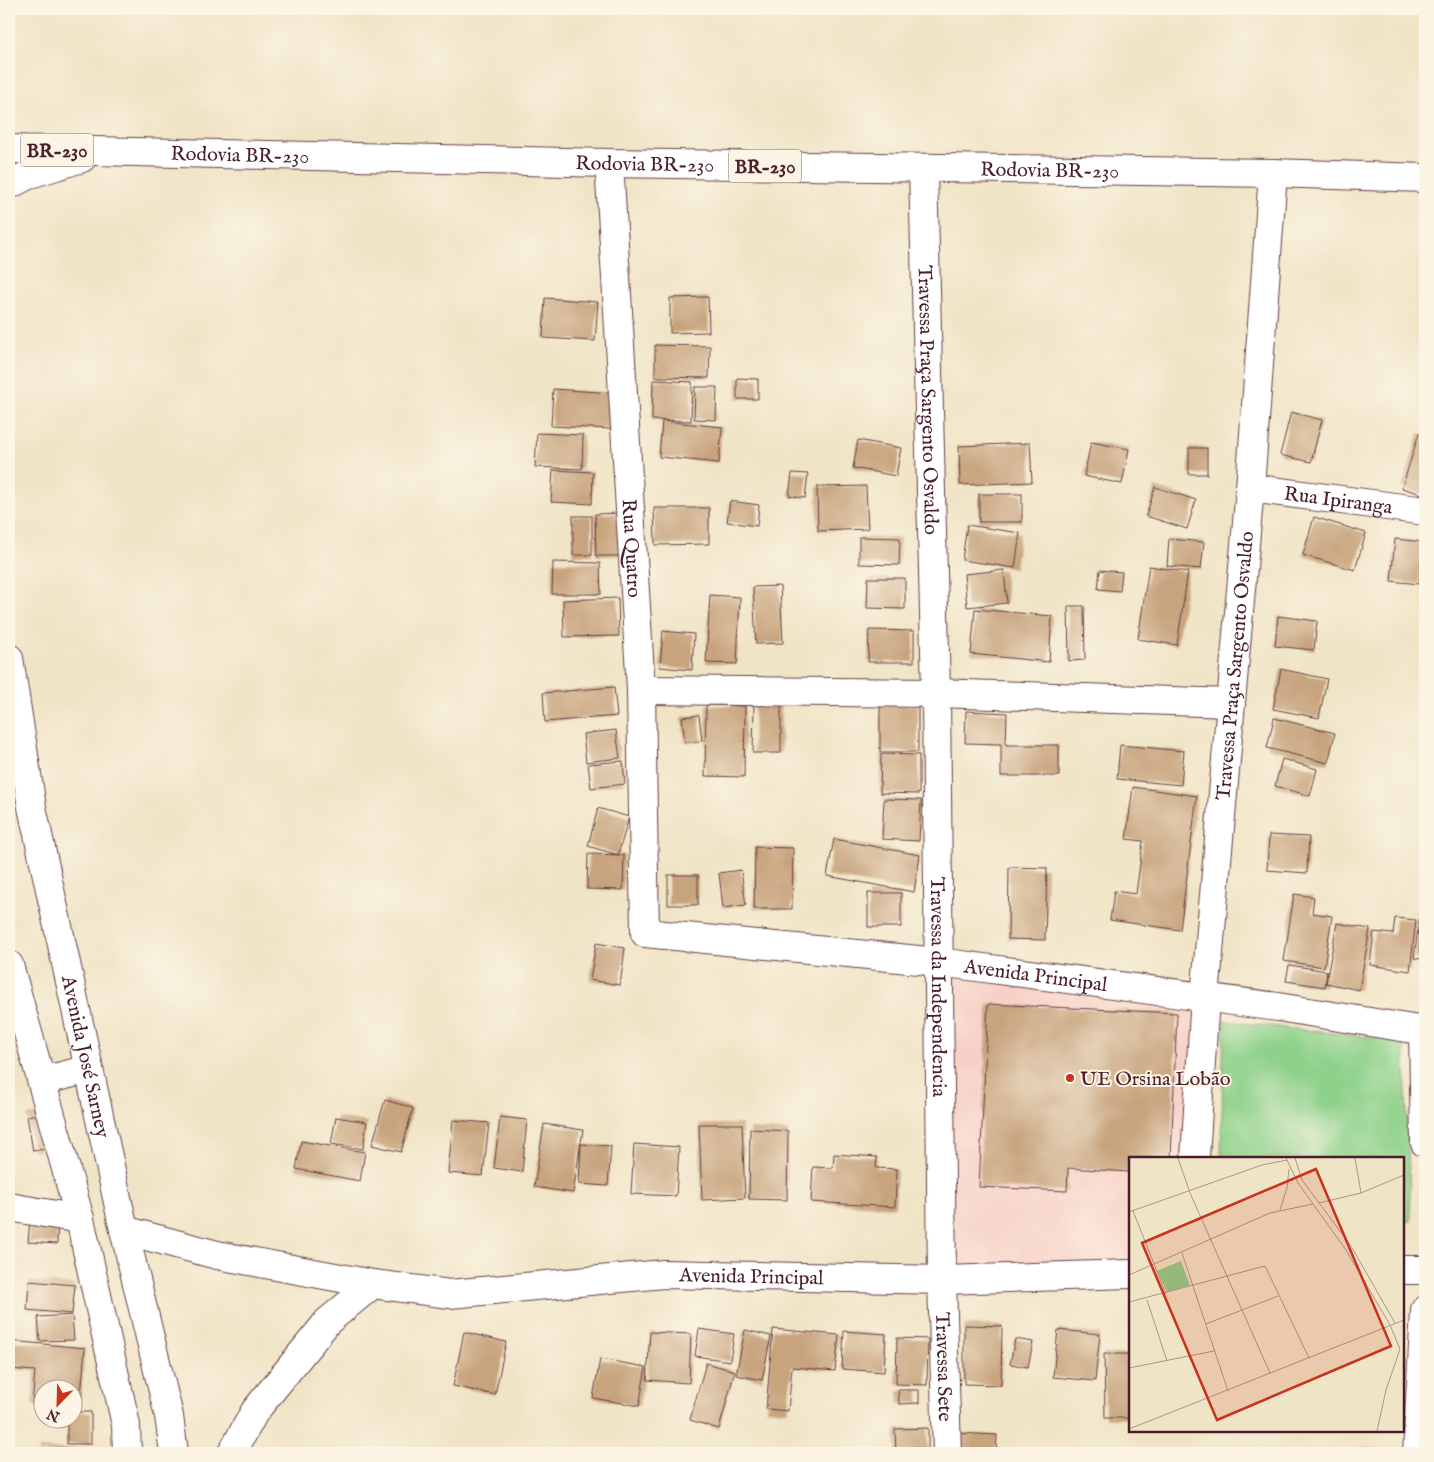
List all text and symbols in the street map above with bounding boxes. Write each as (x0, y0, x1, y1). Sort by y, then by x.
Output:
road number: BR-230 (21, 134, 93, 166)
street label: Rodovia BR-230 (170, 142, 310, 170)
road number: BR-230 (729, 150, 801, 182)
street label: Rodovia BR-230 (575, 151, 714, 179)
street label: Rodovia BR-230 (980, 158, 1119, 185)
street label: Travessa Praça Sargento Osvaldo (911, 265, 943, 535)
street label: Rua Ipiranga (1282, 482, 1394, 521)
street label: Rua Quatro (615, 498, 646, 599)
street label: Travessa Praça Sargento Osvaldo (1211, 530, 1260, 801)
street label: Travessa da Independencia (924, 876, 951, 1098)
street label: Avenida Principal (961, 954, 1109, 998)
street label: Avenida José Sarney (55, 972, 115, 1140)
place label: UE Orsina Lobão (1080, 1067, 1231, 1092)
marker: UE Orsina Lobão (1064, 1072, 1076, 1084)
inset map (1129, 1157, 1404, 1432)
street label: Avenida Principal (678, 1263, 824, 1291)
street label: Travessa Sete (929, 1312, 957, 1422)
north arrow (32, 1380, 82, 1430)
text: N (44, 1404, 63, 1426)

